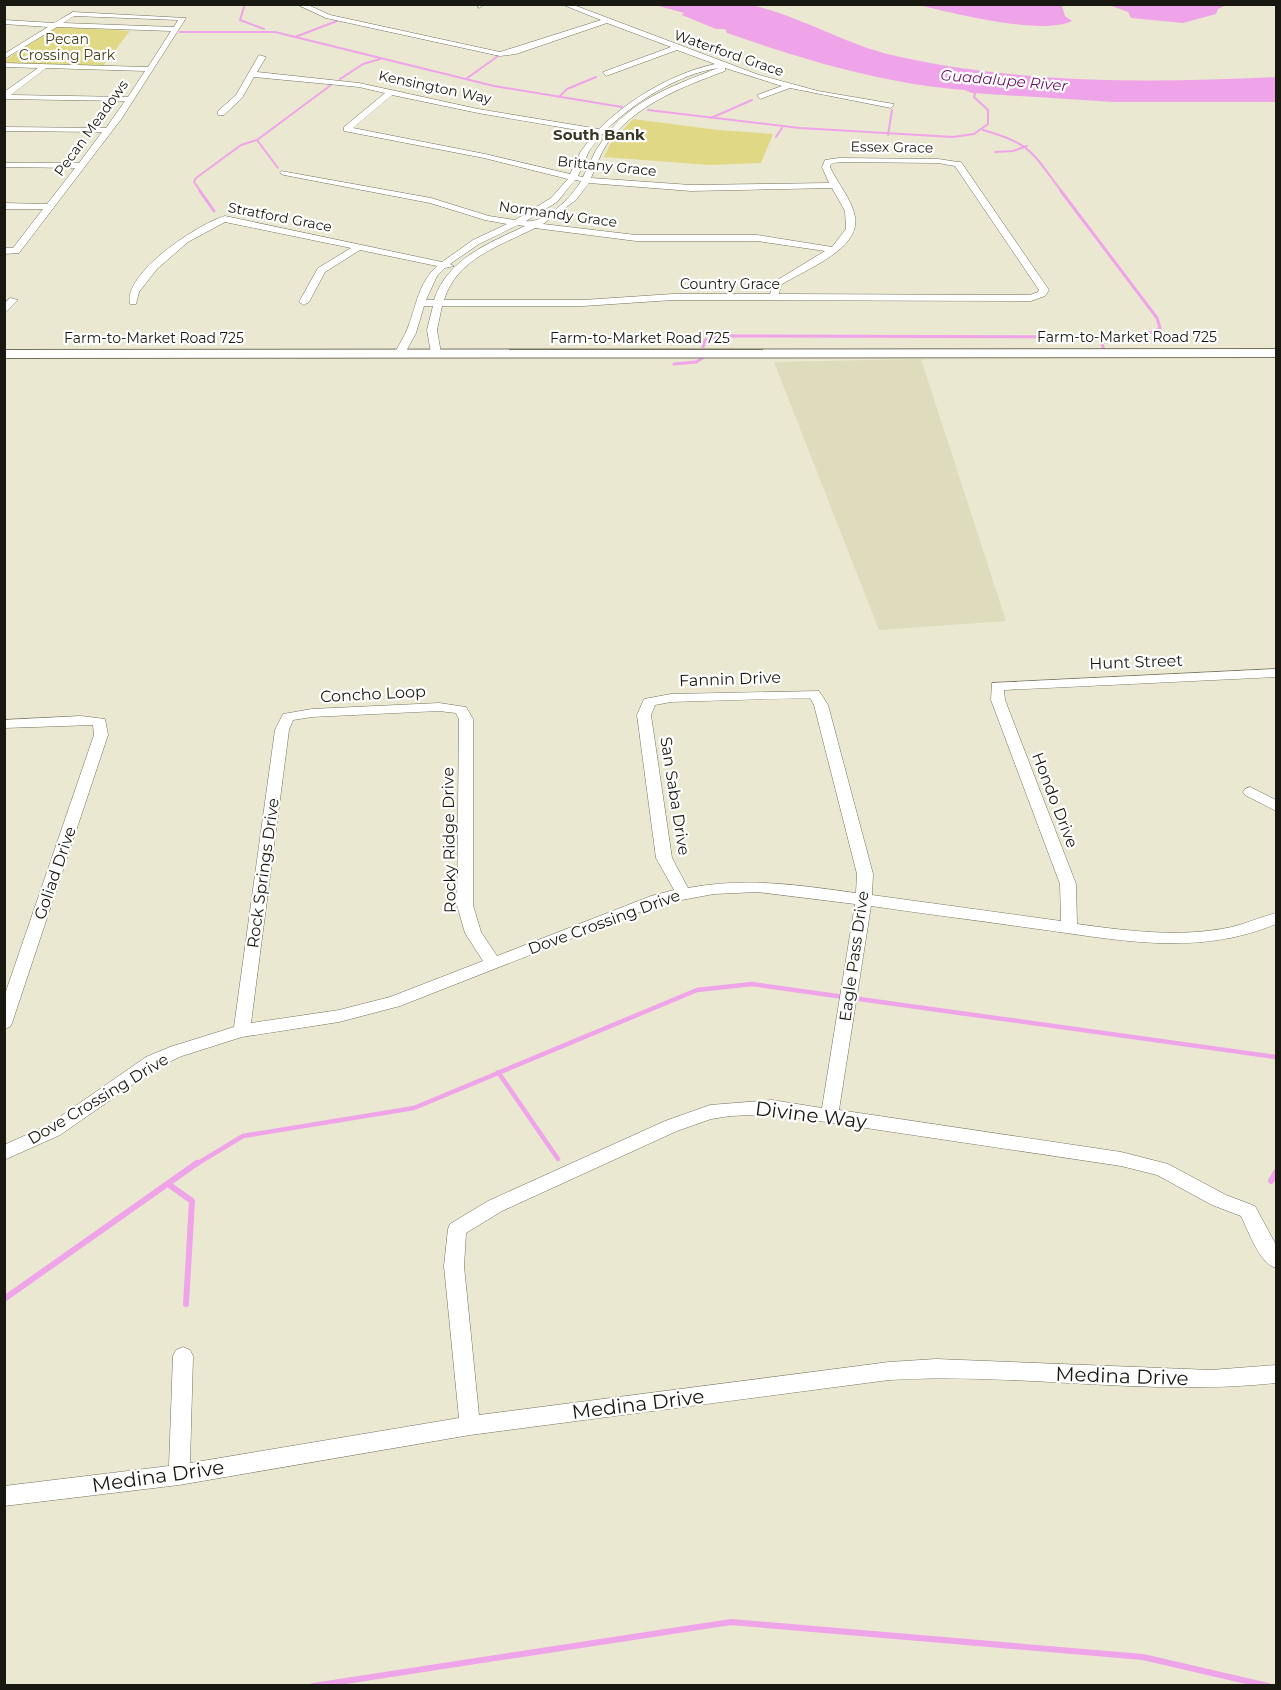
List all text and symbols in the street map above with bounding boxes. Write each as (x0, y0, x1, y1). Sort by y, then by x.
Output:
street label: Waterford Grace (672, 26, 786, 80)
park label: Pecan Crossing Park (19, 30, 116, 64)
water label: Guadalupe River (940, 65, 1069, 95)
street label: Kensington Way (377, 66, 493, 108)
street label: Pecan Meadows (50, 76, 132, 180)
district label: South Bank (553, 125, 645, 144)
street label: Essex Grace (851, 137, 933, 157)
street label: Brittany Grace (557, 152, 657, 180)
street label: Normandy Grace (498, 197, 618, 231)
street label: Stratford Grace (226, 198, 334, 236)
street label: Country Grace (680, 275, 780, 293)
street label: Farm-to-Market Road 725 (1037, 328, 1217, 346)
street label: Farm-to-Market Road 725 (64, 329, 244, 347)
street label: Farm-to-Market Road 725 (550, 329, 730, 347)
street label: Hunt Street (1089, 651, 1184, 673)
street label: Fannin Drive (679, 668, 781, 690)
street label: Concho Loop (320, 682, 427, 706)
street label: San Saba Drive (656, 735, 694, 857)
street label: Hondo Drive (1028, 750, 1082, 850)
street label: Rocky Ridge Drive (438, 767, 460, 913)
street label: Rock Springs Drive (243, 797, 283, 949)
street label: Goliad Drive (30, 824, 80, 922)
street label: Dove Crossing Drive (525, 886, 683, 958)
street label: Eagle Pass Drive (835, 890, 873, 1022)
street label: Dove Crossing Drive (24, 1049, 172, 1149)
street label: Divine Way (754, 1096, 868, 1134)
street label: Medina Drive (1055, 1362, 1189, 1390)
street label: Medina Drive (570, 1384, 706, 1424)
street label: Medina Drive (90, 1455, 226, 1497)

